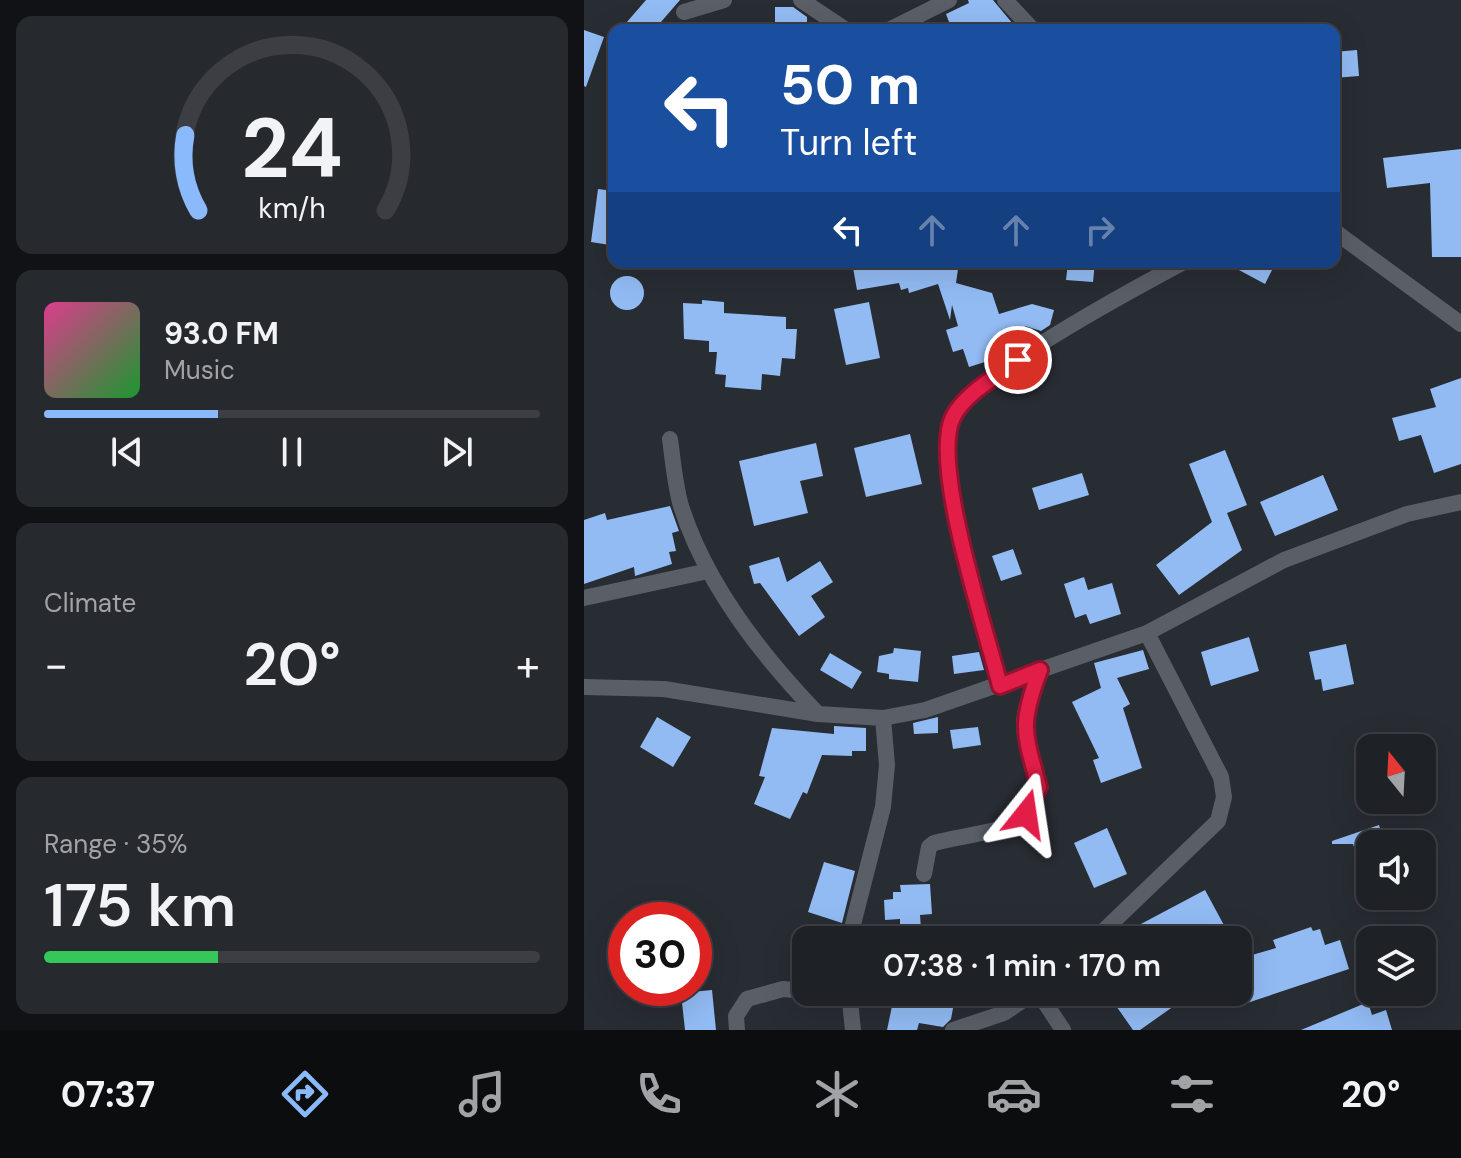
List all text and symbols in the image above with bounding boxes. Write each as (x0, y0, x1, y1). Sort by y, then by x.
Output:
text: 50 m (780, 48, 920, 121)
icon: left (648, 56, 752, 160)
text: 24 (241, 93, 343, 202)
text: Turn left (780, 119, 917, 166)
text: km/h (258, 190, 326, 227)
icon: left (826, 208, 870, 252)
icon: ahead (910, 208, 954, 252)
icon: ahead (994, 208, 1038, 252)
icon: right (1078, 208, 1122, 252)
text: 93.0 FM (164, 314, 279, 353)
pin (984, 326, 1052, 394)
icon: arrive (996, 338, 1040, 382)
text: Music (164, 353, 235, 387)
icon: previous (105, 430, 149, 474)
icon: pause (270, 430, 314, 474)
icon: next (435, 430, 479, 474)
text: Climate (44, 586, 136, 620)
text: 20° (243, 625, 341, 704)
text: − (44, 636, 68, 694)
text: + (516, 636, 540, 694)
north arrow (1356, 734, 1436, 814)
map controls (1356, 734, 1436, 1006)
position arrow (984, 772, 1068, 856)
text: Range · 35% (44, 827, 188, 861)
button: sound (1356, 830, 1436, 910)
text: 175 km (44, 866, 236, 945)
speed limit sign: 30 (608, 902, 712, 1006)
button: layers (1356, 926, 1436, 1006)
text: 07:38 · 1 min · 170 m (883, 946, 1161, 985)
icon: directions (277, 1066, 333, 1122)
icon: music (454, 1066, 510, 1122)
icon: phone (631, 1066, 687, 1122)
icon: climate (809, 1066, 865, 1122)
icon: car (986, 1066, 1042, 1122)
icon: filters (1164, 1066, 1220, 1122)
text: 07:37 (61, 1071, 155, 1118)
text: 20° (1341, 1071, 1400, 1118)

